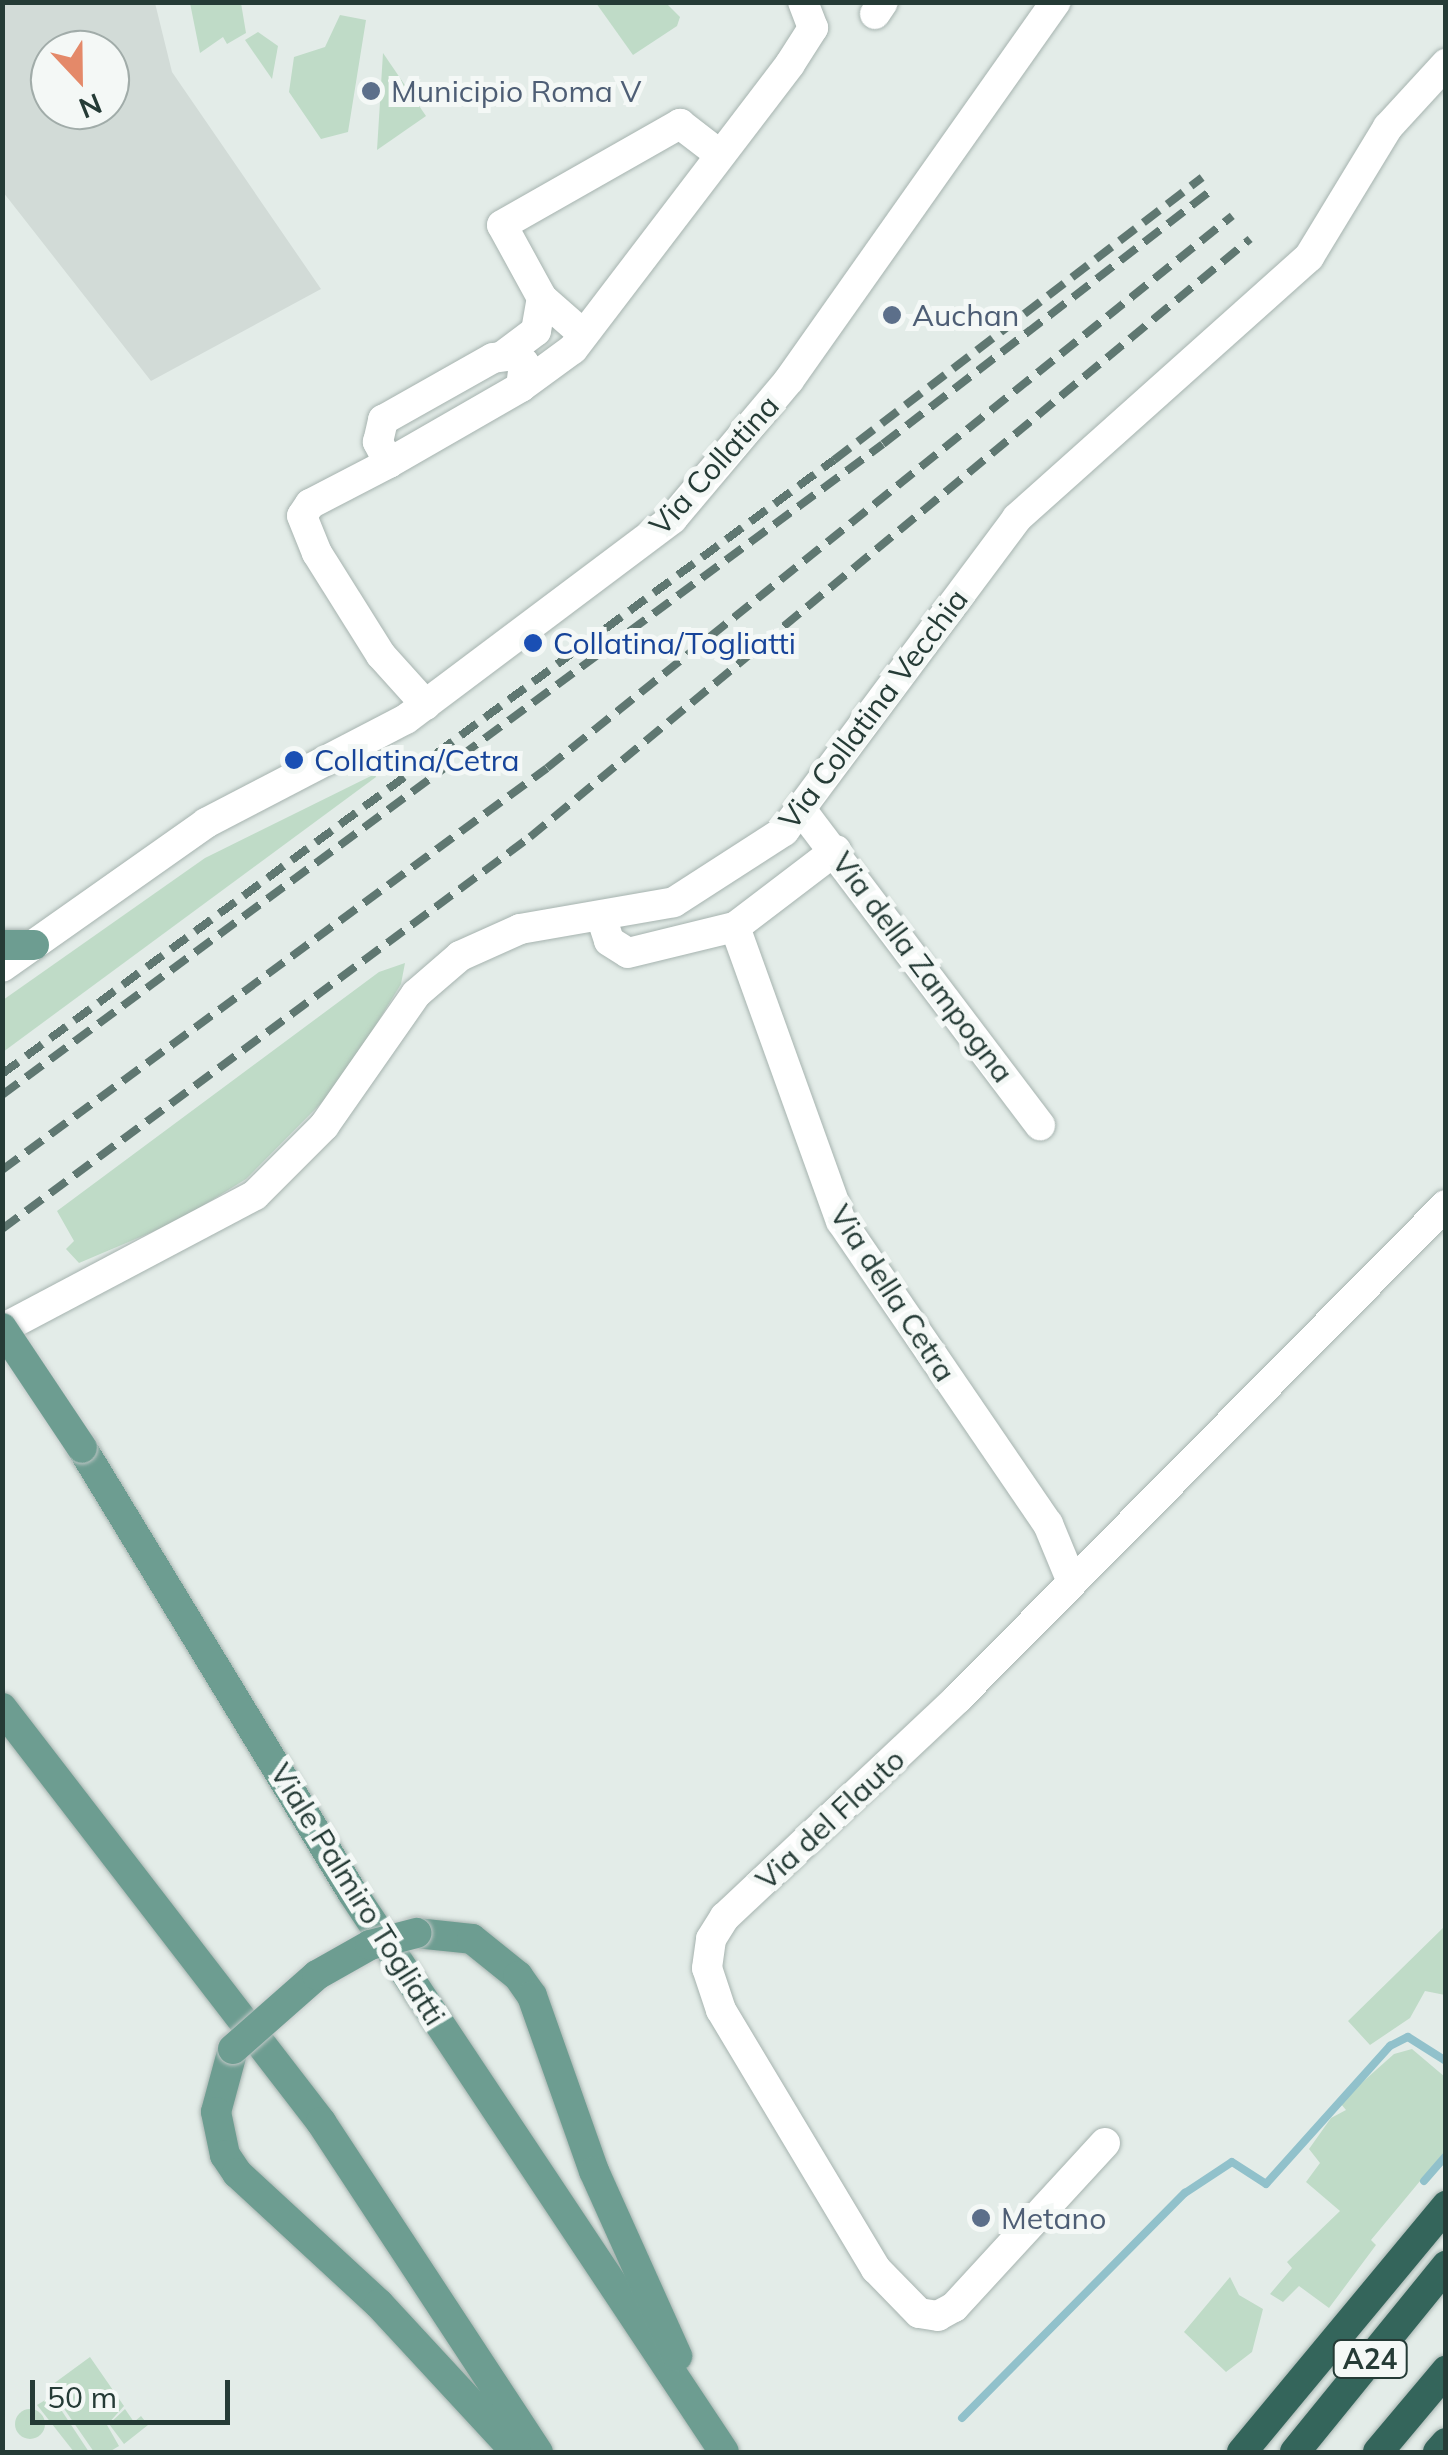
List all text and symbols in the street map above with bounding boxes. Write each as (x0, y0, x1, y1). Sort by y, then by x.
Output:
north arrow (30, 30, 130, 130)
place label: Municipio Roma V (391, 73, 642, 109)
marker: Municipio Roma V (360, 80, 382, 102)
text: N (74, 86, 107, 127)
place label: Auchan (912, 297, 1019, 333)
marker: Auchan (881, 304, 903, 326)
street label: Via Collatina (642, 388, 786, 542)
street label: Via Collatina Vecchia (771, 582, 975, 836)
place label: Collatina/Togliatti (553, 625, 796, 661)
marker: Collatina/Togliatti (522, 632, 544, 654)
place label: Collatina/Cetra (314, 742, 519, 778)
marker: Collatina/Cetra (283, 749, 305, 771)
street label: Via della Zampogna (825, 845, 1021, 1089)
street label: Via della Cetra (823, 1198, 963, 1388)
street label: Via del Flauto (748, 1741, 912, 1897)
street label: Viale Palmiro Togliatti (263, 1757, 453, 2031)
place label: Metano (1001, 2200, 1106, 2236)
marker: Metano (970, 2207, 992, 2229)
road number: A24 (1332, 2336, 1408, 2382)
scale bar (35, 2360, 235, 2422)
text: 50 m (47, 2378, 117, 2416)

